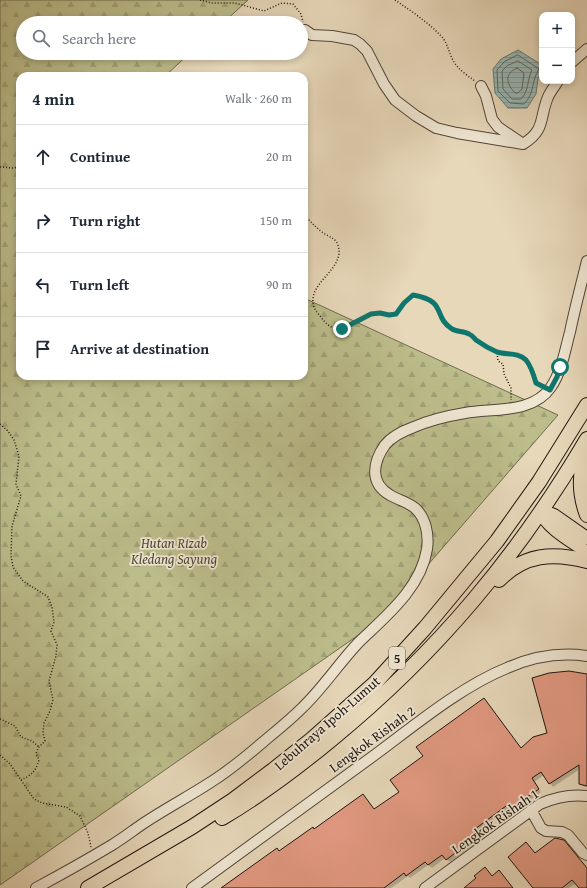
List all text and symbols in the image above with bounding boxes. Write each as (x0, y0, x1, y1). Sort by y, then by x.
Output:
map controls (539, 12, 575, 84)
button: + (539, 12, 575, 48)
search box (16, 16, 308, 60)
icon: search (30, 27, 52, 49)
text: Search here (62, 28, 136, 49)
button: − (539, 48, 575, 84)
text: 4 min (32, 86, 74, 111)
text: Walk · 260 m (225, 89, 292, 108)
icon: ahead (32, 146, 54, 168)
text: Continue (70, 146, 131, 167)
text: 20 m (266, 147, 292, 166)
icon: right (32, 210, 54, 232)
text: Turn right (70, 210, 141, 231)
text: 150 m (260, 211, 292, 230)
icon: left (32, 274, 54, 296)
text: Turn left (70, 274, 129, 295)
text: 90 m (266, 275, 292, 294)
route end (333, 320, 351, 338)
icon: arrive (32, 338, 54, 360)
text: Arrive at destination (70, 338, 209, 359)
route start (551, 358, 569, 376)
park label: Hutan Rizab Kledang Sayung (130, 533, 218, 569)
road number: 5 (389, 647, 405, 669)
street label: Lebuhraya Ipoh-Lumut (270, 671, 384, 775)
street label: Lengkok Rishah 2 (325, 701, 419, 777)
street label: Lengkok Rishah 1 (447, 784, 543, 858)

